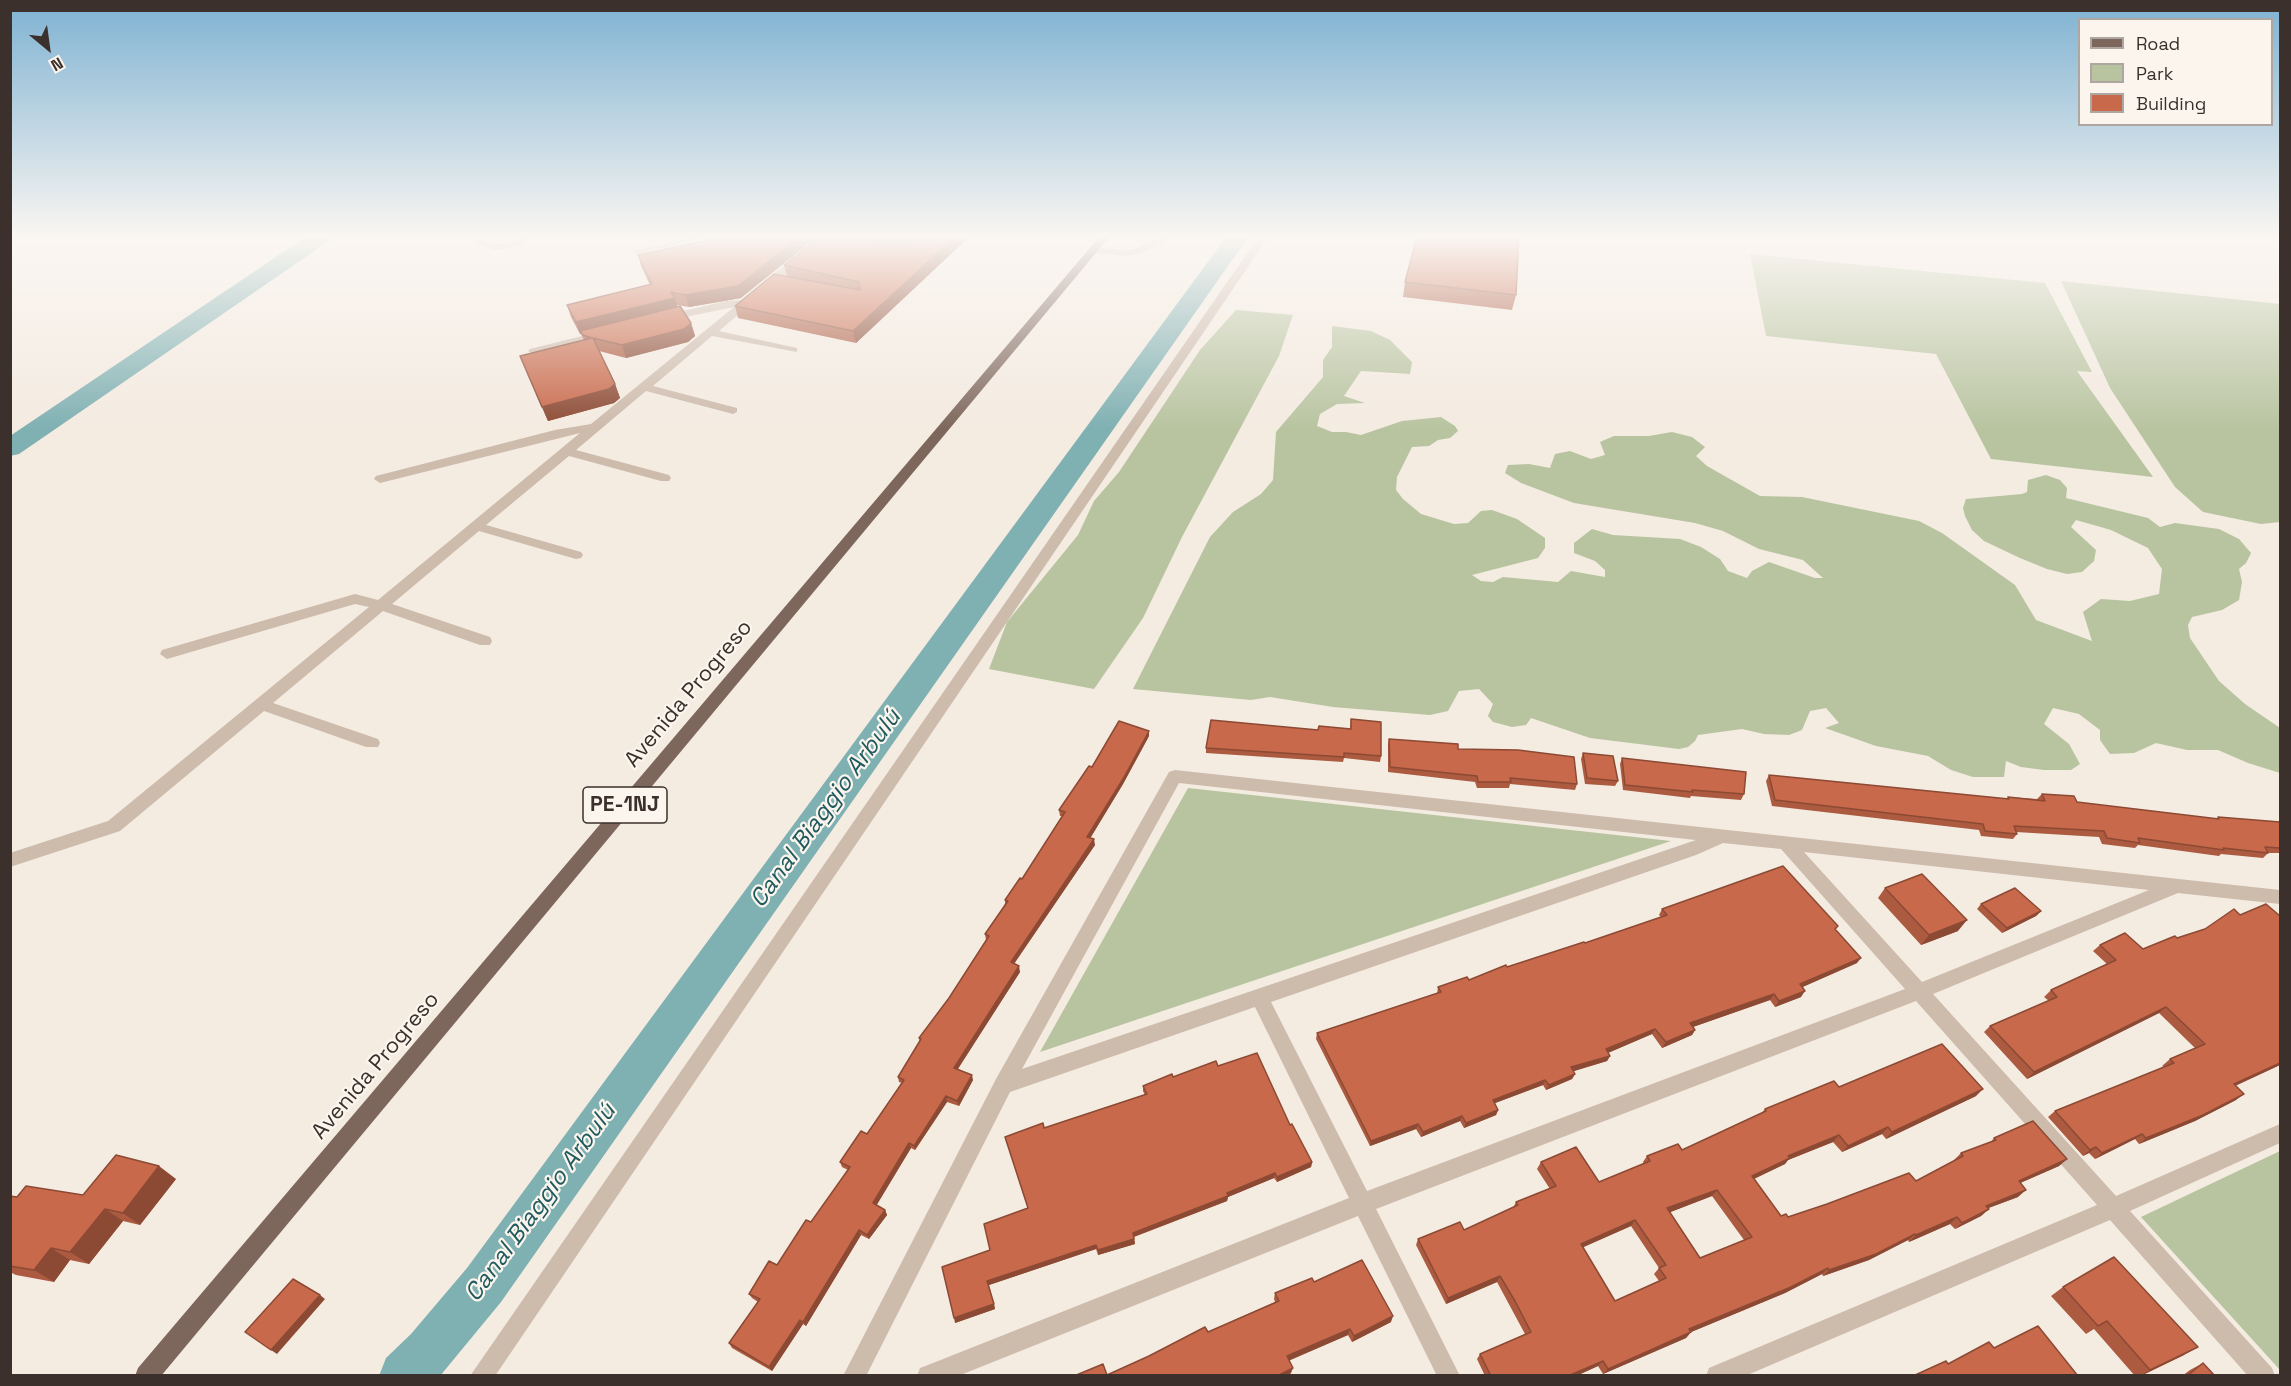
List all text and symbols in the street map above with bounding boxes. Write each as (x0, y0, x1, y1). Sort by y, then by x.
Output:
north arrow (18, 18, 78, 78)
legend (2078, 18, 2273, 126)
text: Road (2136, 32, 2180, 55)
text: N (47, 52, 67, 76)
text: Park (2136, 62, 2173, 85)
text: Building (2136, 92, 2206, 115)
street label: Avenida Progreso (620, 615, 758, 773)
water label: Canal Biaggio Arbulú (745, 704, 907, 914)
road number: PE-1NJ (583, 787, 667, 823)
street label: Avenida Progreso (307, 987, 445, 1145)
water label: Canal Biaggio Arbulú (460, 1098, 622, 1308)

